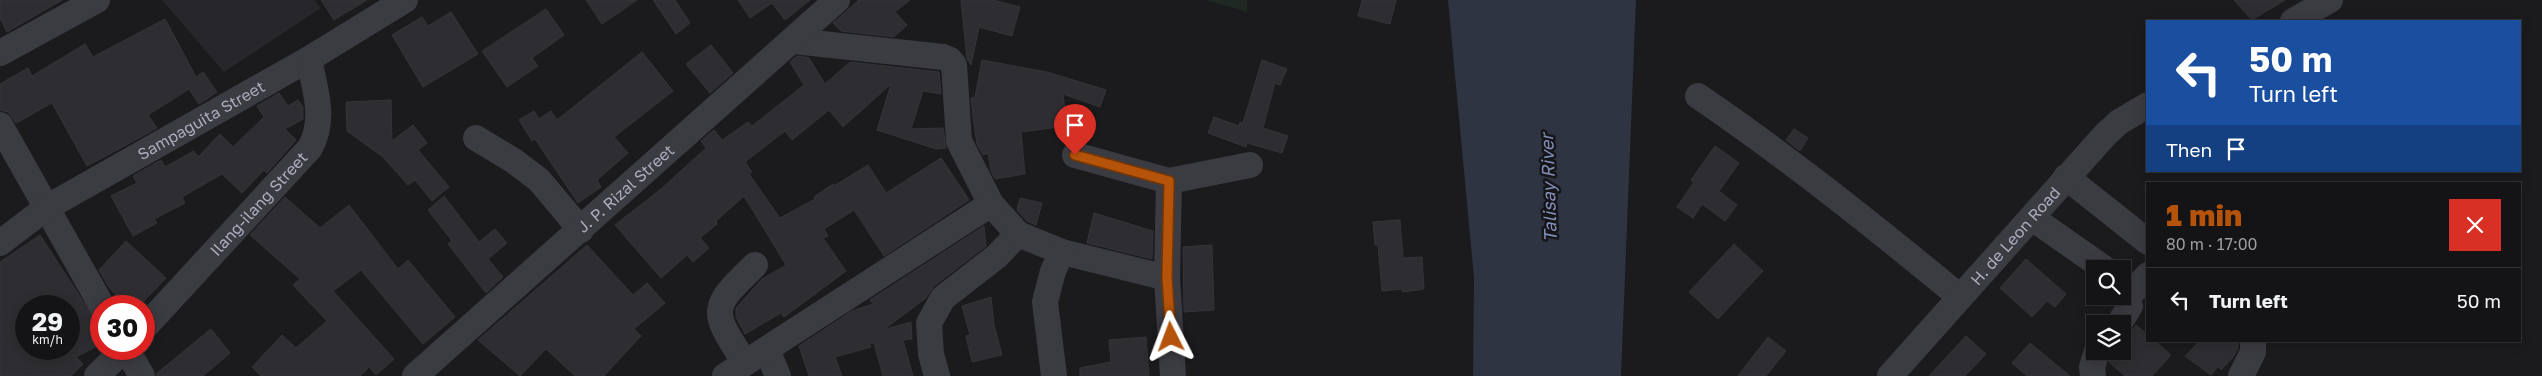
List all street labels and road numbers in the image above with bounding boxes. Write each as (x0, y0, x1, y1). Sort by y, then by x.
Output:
street label: Sampaguita Street (134, 76, 268, 164)
street label: J. P. Rizal Street (573, 140, 678, 237)
street label: Ilang-ilang Street (206, 148, 312, 260)
street label: H. de Leon Road (1966, 182, 2064, 289)

